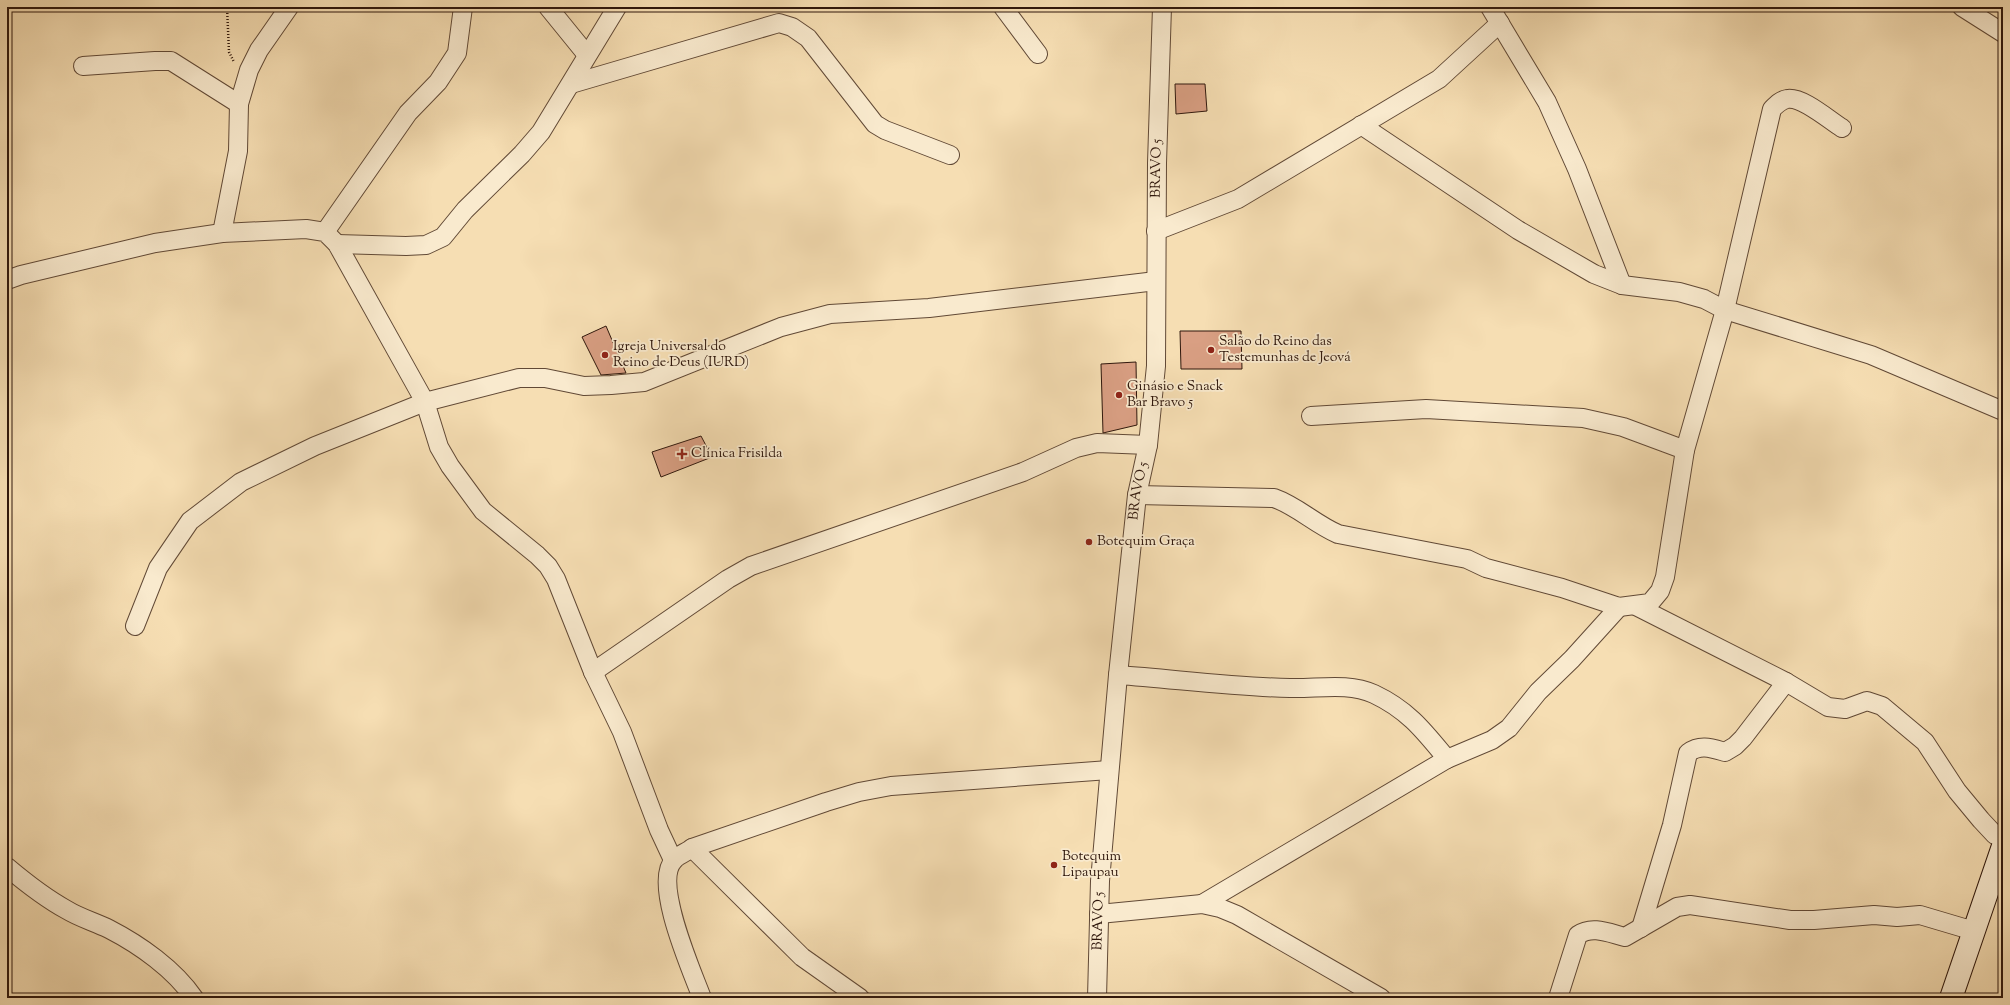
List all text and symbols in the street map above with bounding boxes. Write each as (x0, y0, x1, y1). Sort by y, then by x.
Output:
street label: BRAVO 5 (1147, 138, 1168, 198)
place label: Salão do Reino das Testemunhas de Jeová (1219, 332, 1351, 368)
place label: Igreja Universal do Reino de Deus (IURD) (613, 337, 749, 373)
marker: Salão do Reino das Testemunhas de Jeová (1206, 345, 1216, 355)
marker: Igreja Universal do Reino de Deus (IURD) (600, 350, 610, 360)
place label: Ginásio e Snack Bar Bravo 5 (1127, 377, 1224, 413)
marker: Ginásio e Snack Bar Bravo 5 (1114, 390, 1124, 400)
place label: Clínica Frisilda (691, 444, 783, 464)
marker: Clínica Frisilda (676, 448, 688, 460)
street label: BRAVO 5 (1124, 460, 1154, 521)
place label: Botequim Graça (1097, 532, 1195, 552)
marker: Botequim Graça (1084, 537, 1094, 547)
place label: Botequim Lipaupau (1062, 847, 1121, 883)
marker: Botequim Lipaupau (1049, 860, 1059, 870)
street label: BRAVO 5 (1088, 891, 1110, 951)

